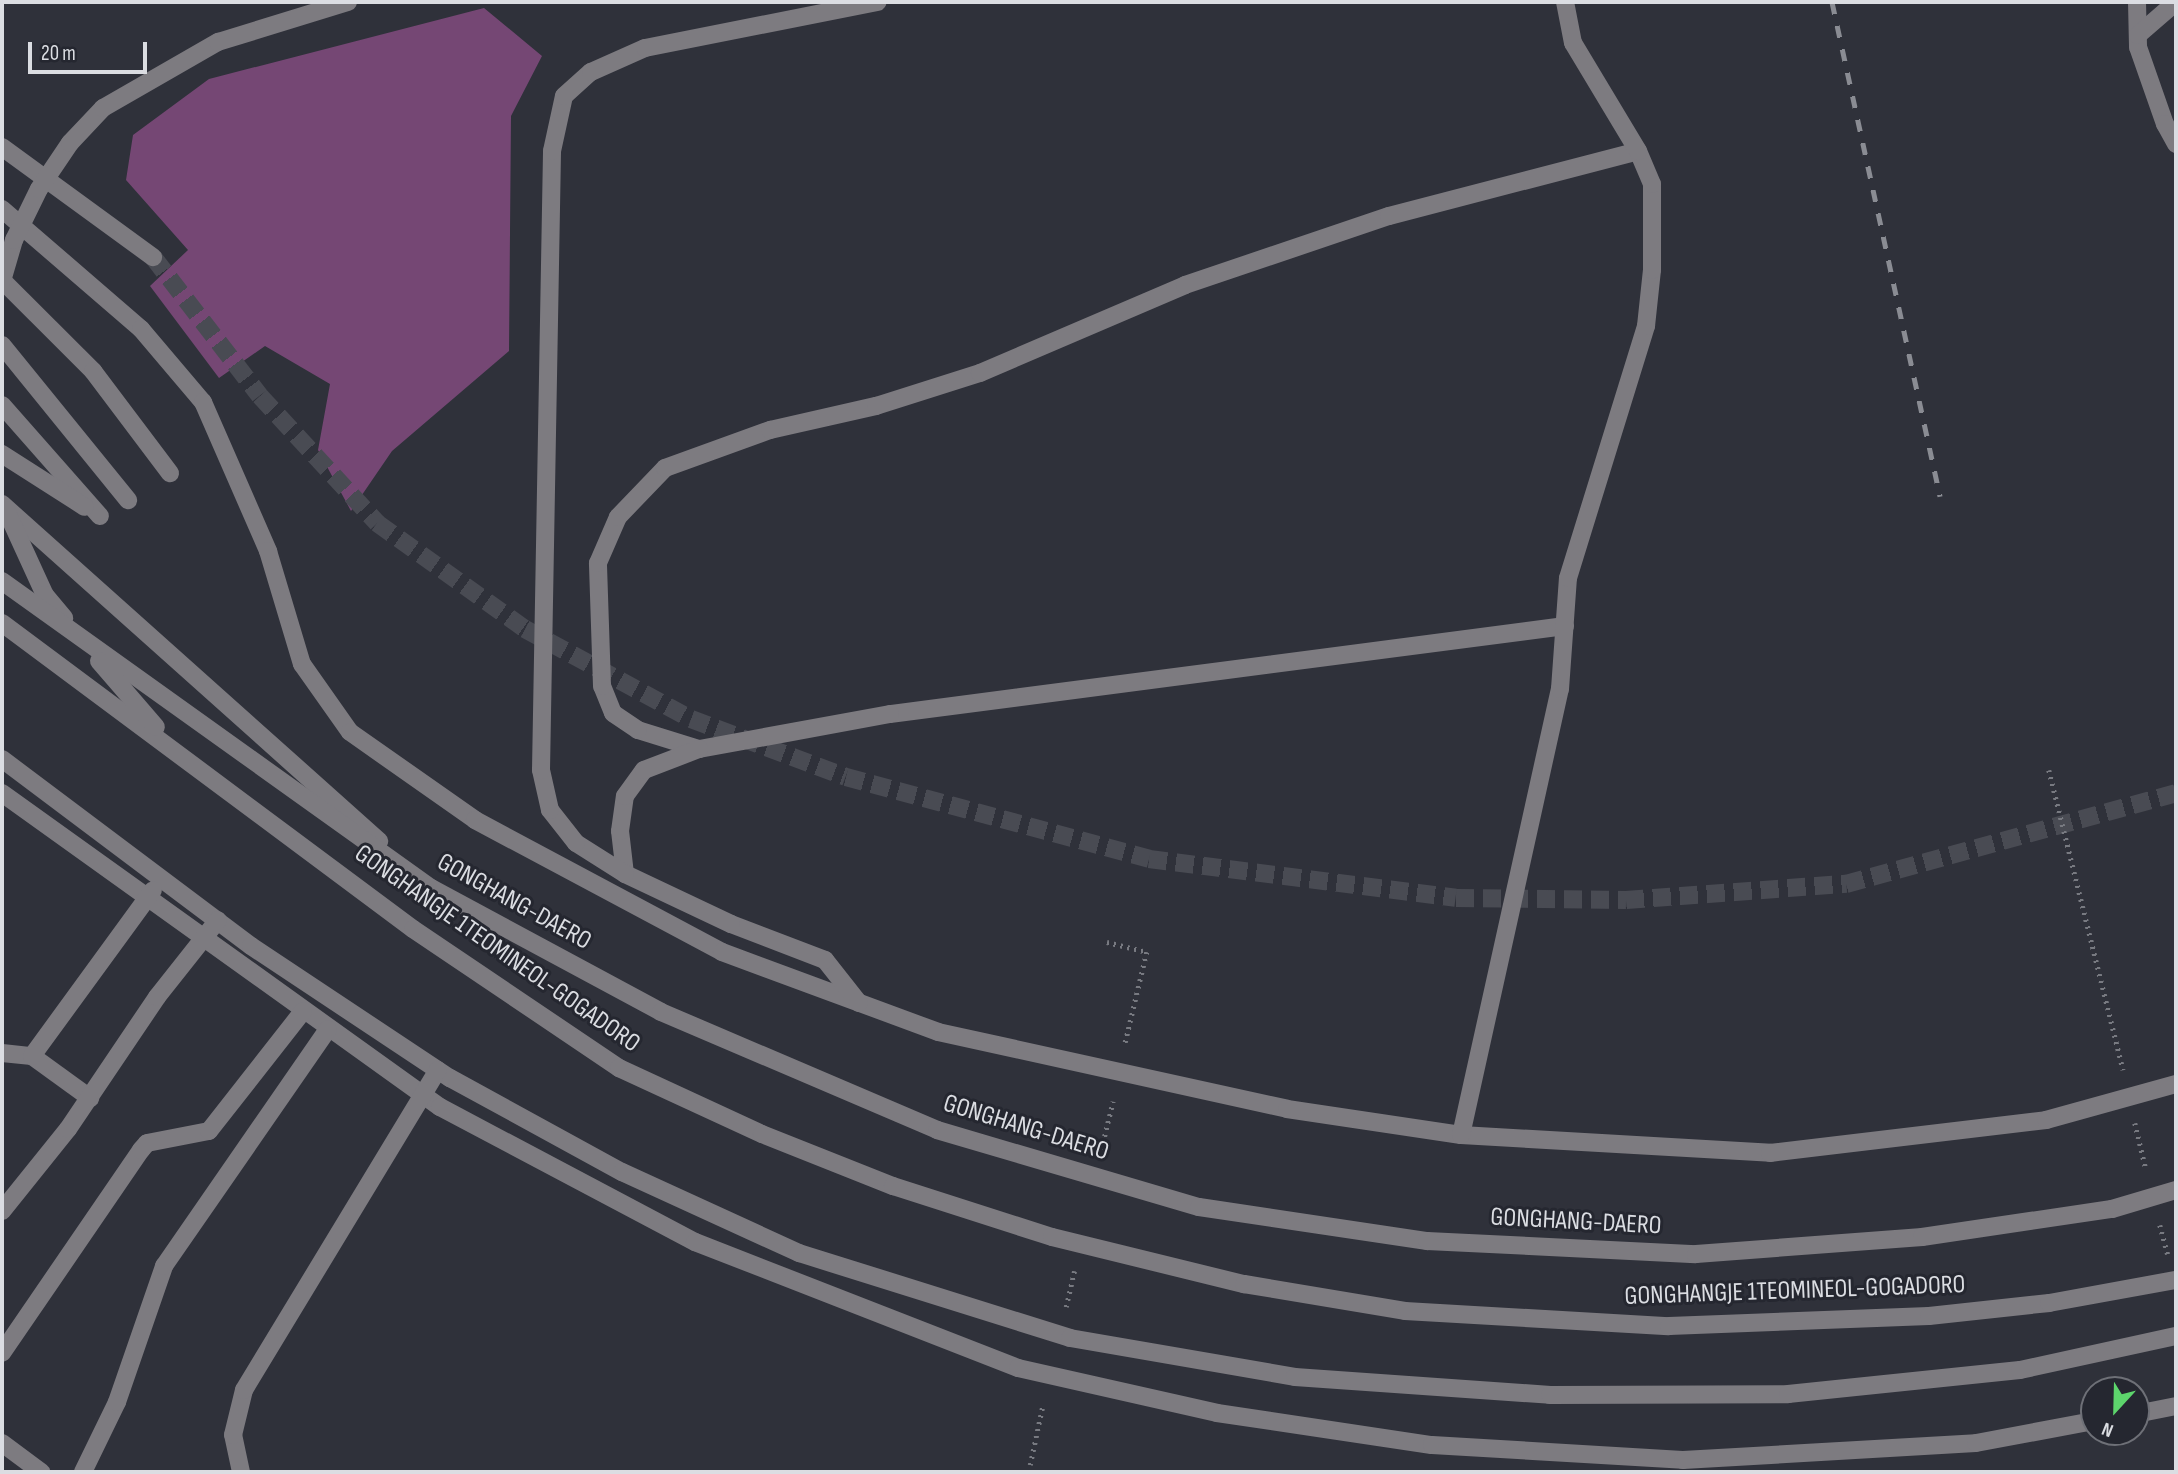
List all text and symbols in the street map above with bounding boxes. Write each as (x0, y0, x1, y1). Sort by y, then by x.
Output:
scale bar (32, 28, 150, 72)
text: 20 m (41, 41, 76, 66)
street label: GONGHANGJE 1TEOMINEOL-GOGADORO (348, 838, 646, 1060)
street label: GONGHANG-DAERO (432, 847, 596, 957)
street label: GONGHANG-DAERO (940, 1088, 1112, 1168)
street label: GONGHANG-DAERO (1490, 1202, 1662, 1242)
street label: GONGHANGJE 1TEOMINEOL-GOGADORO (1624, 1269, 1966, 1313)
north arrow (2080, 1376, 2150, 1446)
text: N (2099, 1417, 2117, 1442)

